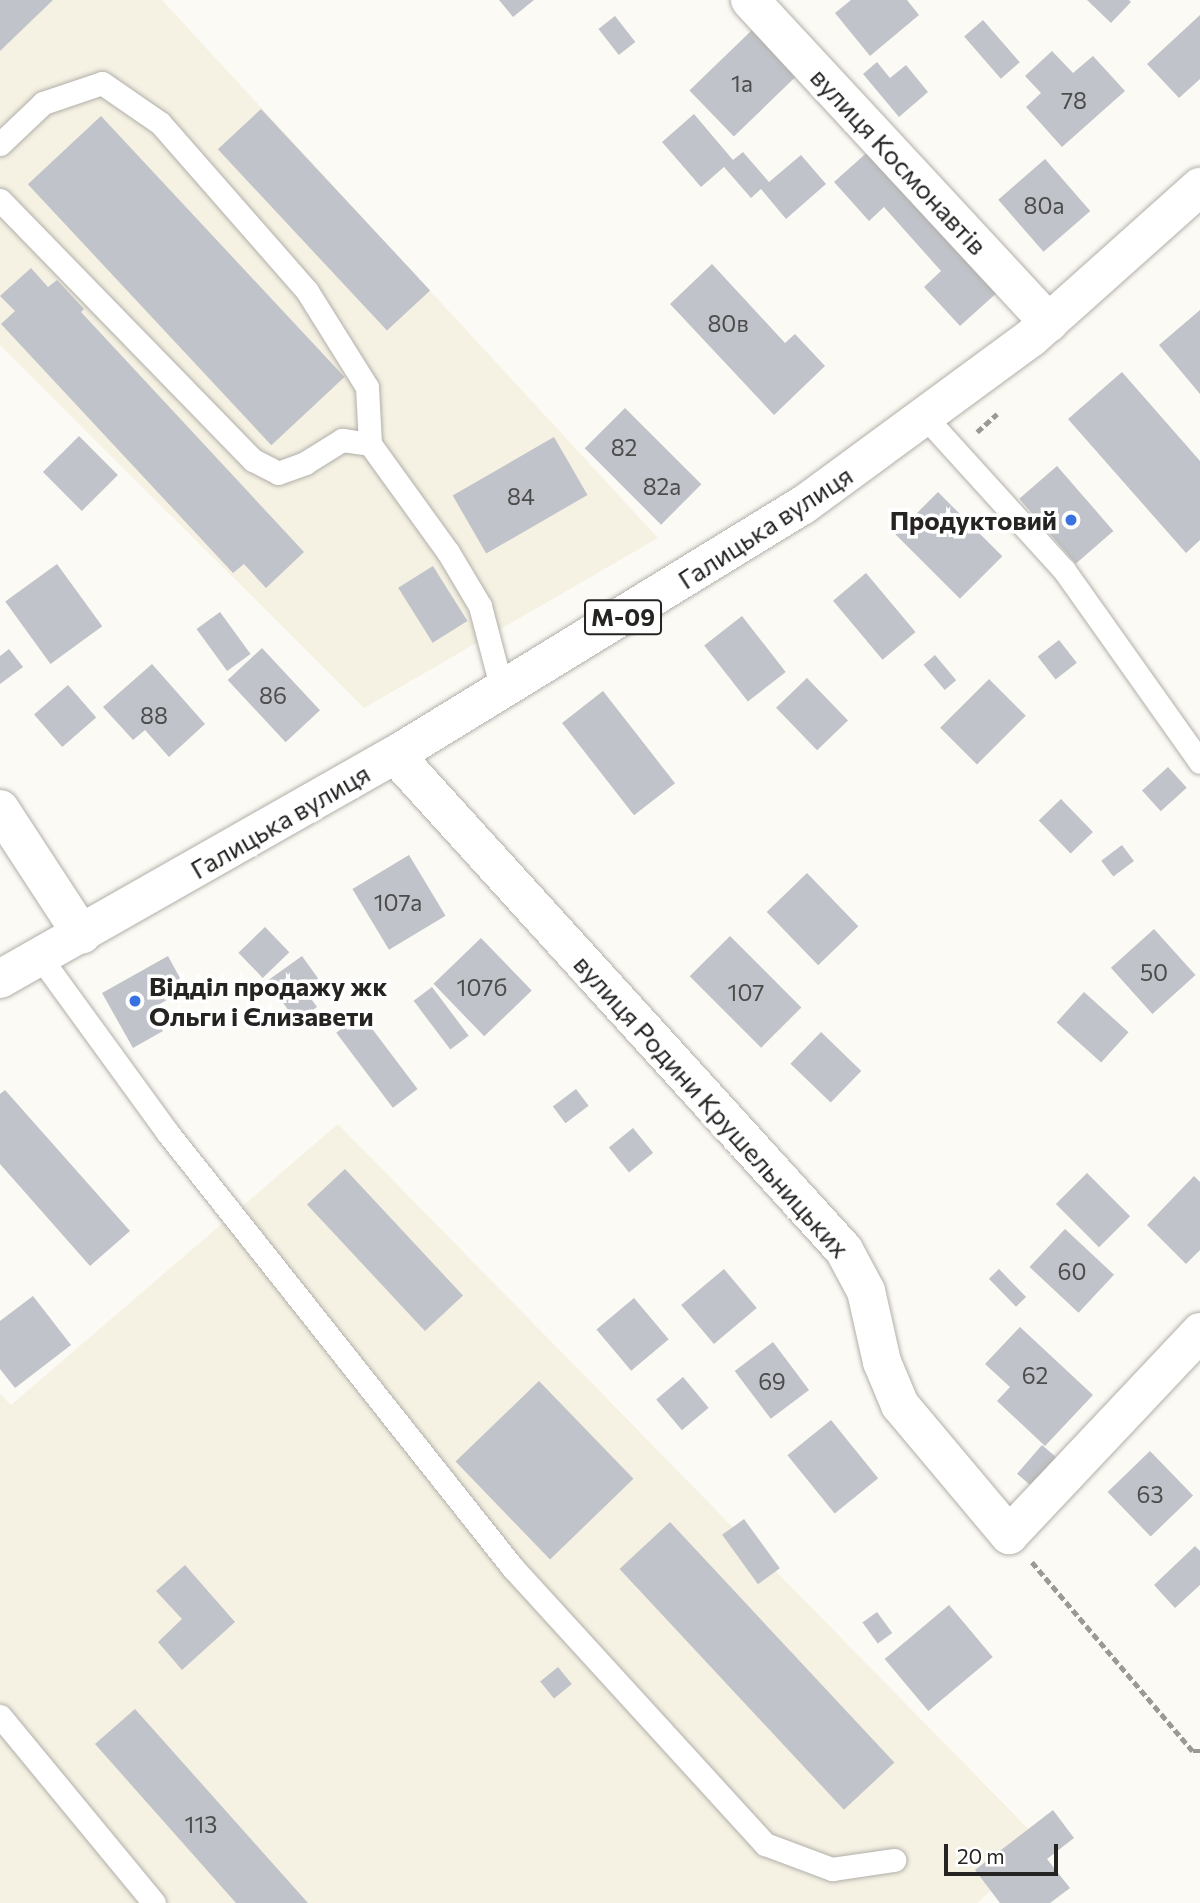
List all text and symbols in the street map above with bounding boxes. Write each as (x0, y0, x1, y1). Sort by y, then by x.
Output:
street label: вулиця Космонавтів (804, 61, 994, 261)
house number: 1а (731, 69, 753, 97)
house number: 78 (1061, 86, 1087, 114)
house number: 80а (1024, 191, 1064, 219)
house number: 80в (707, 309, 749, 337)
house number: 82 (611, 433, 637, 461)
street label: Галицька вулиця (672, 459, 858, 595)
house number: 82а (643, 472, 681, 500)
house number: 84 (507, 482, 535, 510)
place label: Продуктовий (890, 504, 1057, 536)
marker: Продуктовий (1063, 512, 1079, 528)
road number: М-09 (583, 596, 663, 638)
house number: 86 (259, 681, 287, 709)
house number: 88 (140, 701, 168, 729)
street label: Галицька вулиця (185, 757, 375, 885)
house number: 107а (374, 888, 422, 916)
street label: вулиця Родини Крушельницьких (568, 948, 856, 1264)
house number: 50 (1140, 958, 1168, 986)
place label: Відділ продажу жк Ольги і Єлизавети (149, 970, 387, 1032)
house number: 107б (457, 973, 507, 1001)
house number: 107 (728, 978, 764, 1006)
marker: Відділ продажу жк Ольги і Єлизавети (127, 993, 143, 1009)
house number: 60 (1058, 1257, 1086, 1285)
house number: 62 (1022, 1361, 1048, 1389)
house number: 69 (758, 1367, 786, 1395)
house number: 63 (1136, 1480, 1164, 1508)
house number: 113 (185, 1810, 217, 1838)
scale bar (948, 1829, 1062, 1873)
text: 20 m (957, 1843, 1005, 1868)

